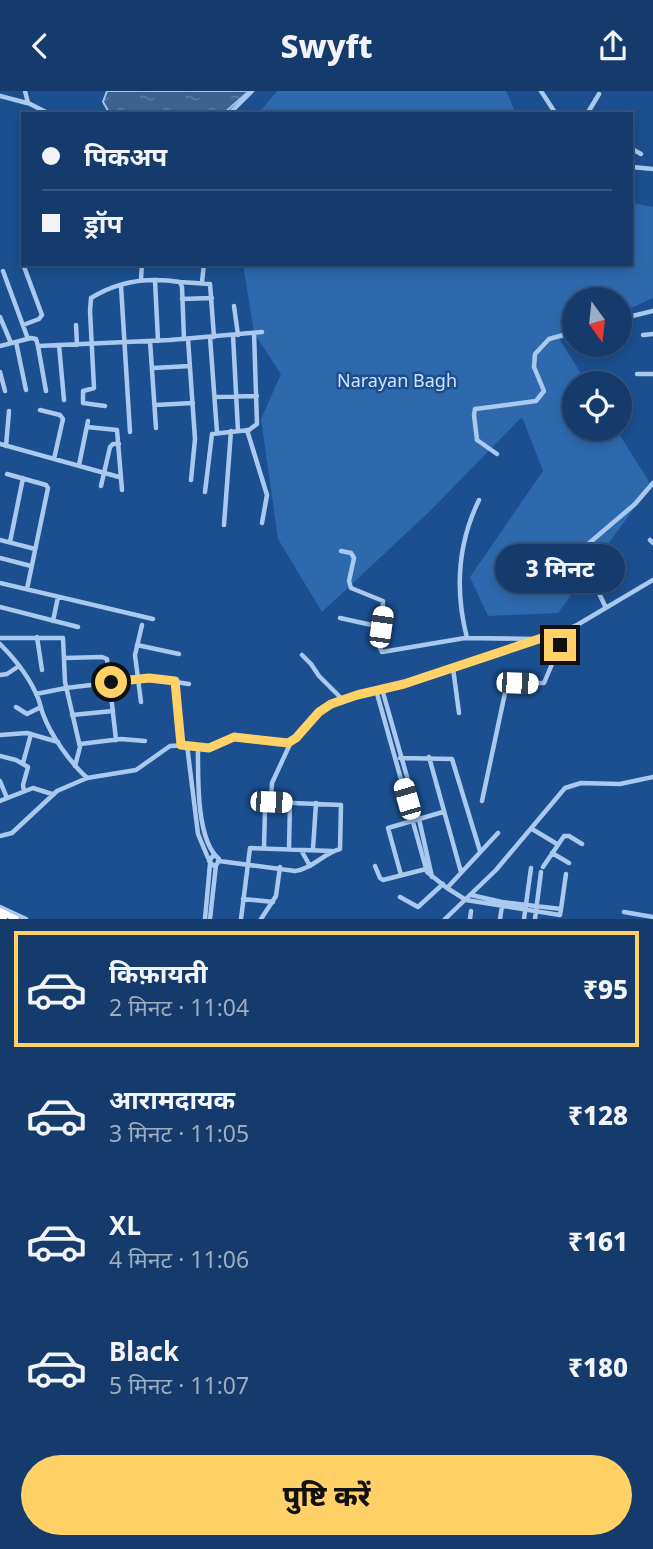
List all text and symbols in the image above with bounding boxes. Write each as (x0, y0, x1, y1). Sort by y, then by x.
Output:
text: Swyft (280, 24, 373, 67)
icon: back (21, 27, 59, 65)
icon: share (594, 27, 632, 65)
text: पिकअप (84, 138, 167, 174)
text: ड्रॉप (84, 205, 122, 241)
north arrow (562, 287, 632, 357)
map controls (562, 287, 632, 441)
park label: Narayan Bagh (337, 368, 457, 392)
button: locate (562, 371, 632, 441)
callout: 3 मिनट (495, 543, 625, 593)
text: 3 मिनट (526, 552, 594, 584)
car (368, 605, 395, 649)
route end (544, 629, 576, 661)
route start (95, 666, 127, 698)
car (496, 672, 539, 694)
car (392, 776, 423, 822)
car (250, 791, 293, 813)
text: किफ़ायती (109, 955, 208, 991)
icon: car (25, 958, 88, 1021)
text: ₹95 (583, 971, 628, 1007)
text: 2 मिनट · 11:04 (109, 991, 249, 1023)
text: आरामदायक (109, 1081, 235, 1117)
icon: car (25, 1084, 88, 1147)
text: ₹128 (568, 1097, 628, 1133)
text: 3 मिनट · 11:05 (109, 1117, 249, 1149)
text: XL (109, 1207, 141, 1243)
icon: car (25, 1210, 88, 1273)
text: ₹161 (568, 1223, 628, 1259)
text: 4 मिनट · 11:06 (109, 1243, 249, 1275)
text: Black (109, 1333, 179, 1369)
icon: car (25, 1336, 88, 1399)
text: ₹180 (568, 1349, 628, 1385)
text: 5 मिनट · 11:07 (109, 1369, 249, 1401)
button: पुष्टि करें (21, 1455, 632, 1535)

